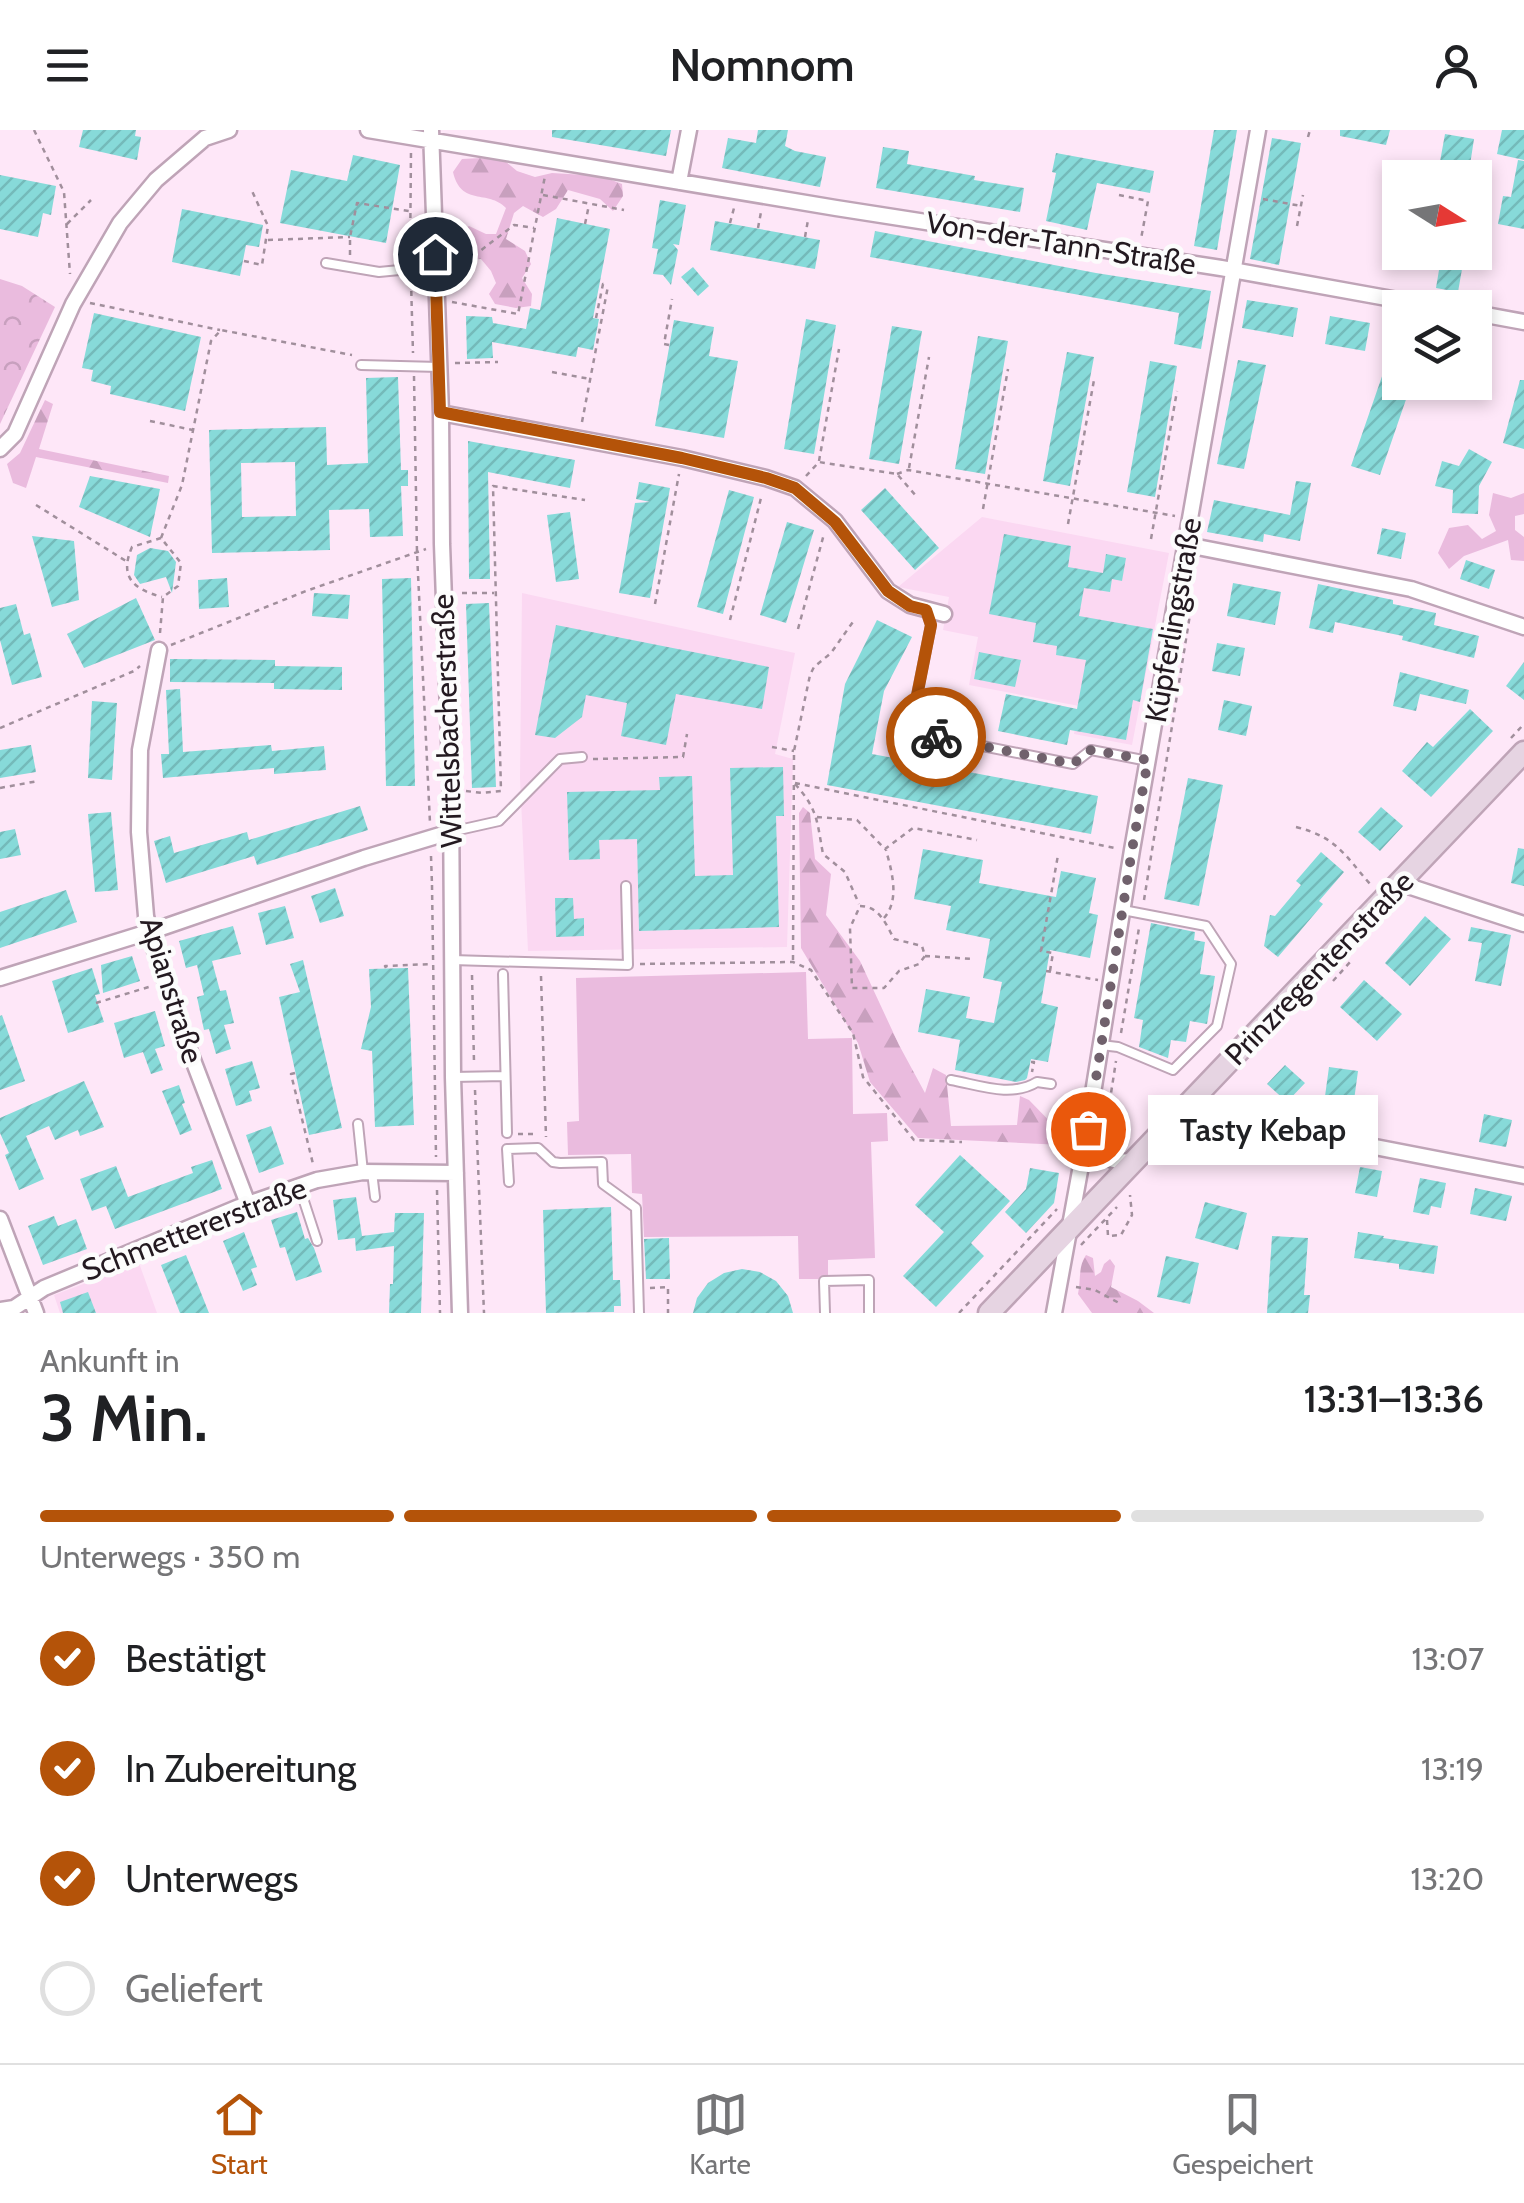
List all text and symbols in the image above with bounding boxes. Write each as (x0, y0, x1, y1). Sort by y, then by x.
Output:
icon: menu (40, 38, 95, 93)
text: Nomnom (669, 38, 855, 92)
icon: person (1429, 38, 1484, 93)
north arrow (1382, 160, 1492, 270)
map controls (1382, 160, 1492, 400)
street label: Von-der-Tann-Straße (923, 203, 1199, 283)
pin (393, 212, 478, 297)
icon: home (408, 227, 463, 282)
button: layers (1382, 290, 1492, 400)
street label: Küpferlingstraße (1137, 515, 1209, 725)
street label: Wittelsbacherstraße (424, 593, 470, 849)
courier (886, 687, 986, 787)
icon: bike (909, 710, 964, 765)
street label: Prinzregentenstraße (1217, 863, 1421, 1073)
street label: Apianstraße (132, 912, 212, 1068)
pin (1046, 1087, 1131, 1172)
callout: Tasty Kebap (1148, 1094, 1378, 1164)
icon: bag (1061, 1102, 1116, 1157)
text: Tasty Kebap (1180, 1110, 1346, 1149)
street label: Schmettererstraße (77, 1169, 311, 1289)
text: Ankunft in (40, 1341, 180, 1380)
text: 13:31–13:36 (1303, 1375, 1484, 1422)
text: 3 Min. (40, 1378, 208, 1457)
text: Unterwegs · 350 m (40, 1537, 300, 1576)
icon: check (40, 1631, 95, 1686)
text: Bestätigt (125, 1635, 266, 1682)
text: 13:07 (1412, 1639, 1484, 1678)
icon: check (40, 1741, 95, 1796)
text: In Zubereitung (125, 1745, 356, 1792)
text: 13:19 (1421, 1749, 1484, 1788)
icon: check (40, 1851, 95, 1906)
text: Unterwegs (125, 1855, 298, 1902)
text: 13:20 (1410, 1859, 1484, 1898)
text: Geliefert (125, 1965, 263, 2012)
tab: Start (211, 2087, 268, 2181)
tab: Karte (689, 2087, 751, 2181)
tab: Gespeichert (1172, 2087, 1313, 2181)

